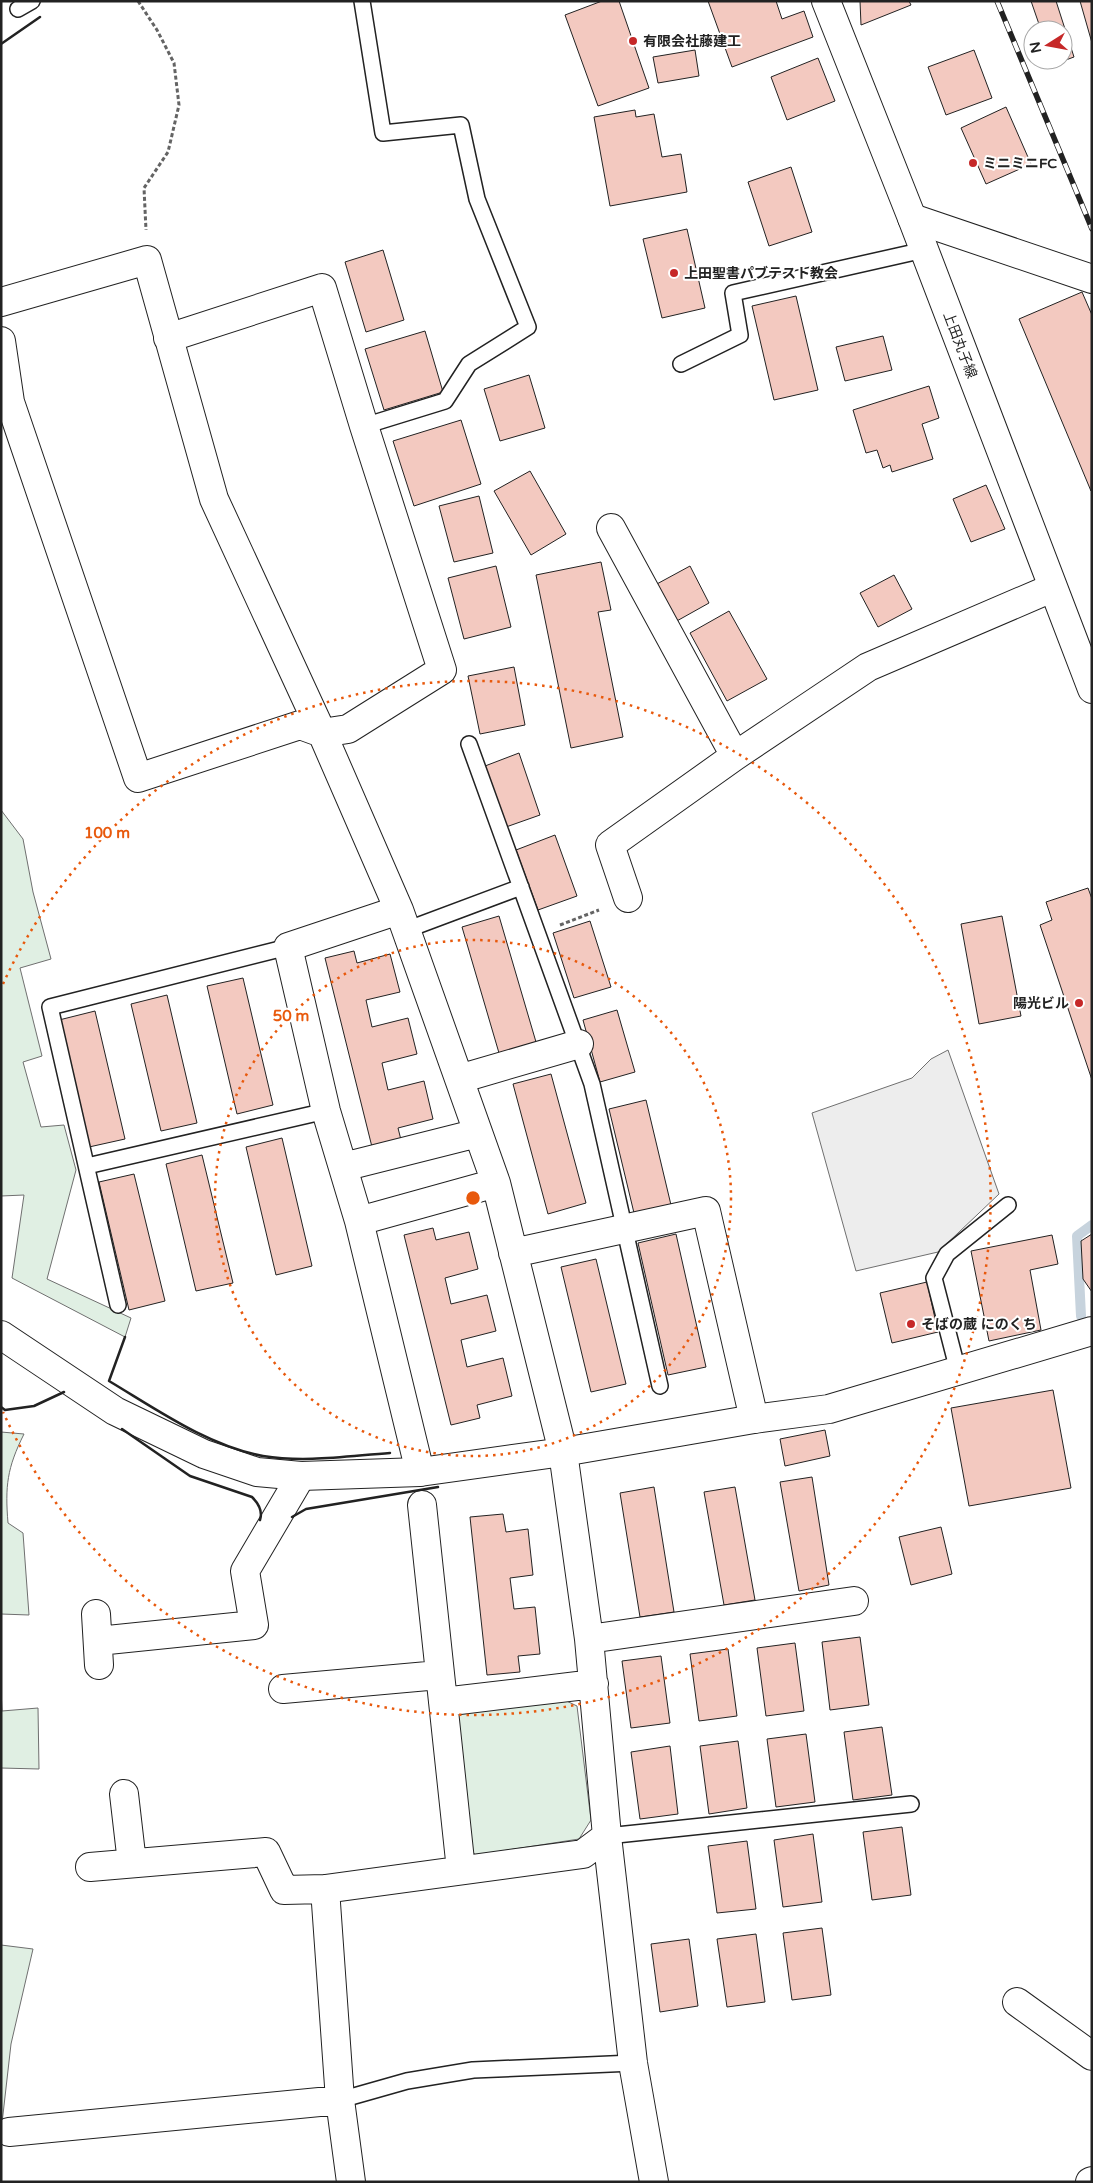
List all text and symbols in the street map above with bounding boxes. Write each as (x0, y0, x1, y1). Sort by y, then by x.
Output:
north arrow (1023, 20, 1073, 70)
place label: 有限会社藤建工 (643, 33, 741, 50)
marker: 有限会社藤建工 (627, 35, 639, 47)
text: N (1026, 40, 1045, 55)
place label: ミニミニFC (983, 155, 1057, 172)
marker: ミニミニFC (967, 157, 979, 169)
place label: 上田聖書パブテスト教会 (684, 265, 838, 282)
marker: 上田聖書パブテスト教会 (668, 267, 680, 279)
street label: 上田丸子線 (940, 309, 980, 381)
text: 100 m (84, 824, 130, 842)
place label: 陽光ビル (1013, 995, 1069, 1012)
marker: 陽光ビル (1073, 997, 1085, 1009)
text: 50 m (273, 1007, 309, 1025)
centre of rings (464, 1189, 482, 1207)
place label: そばの蔵 にのくち (921, 1316, 1037, 1333)
marker: そばの蔵 にのくち (905, 1318, 917, 1330)

